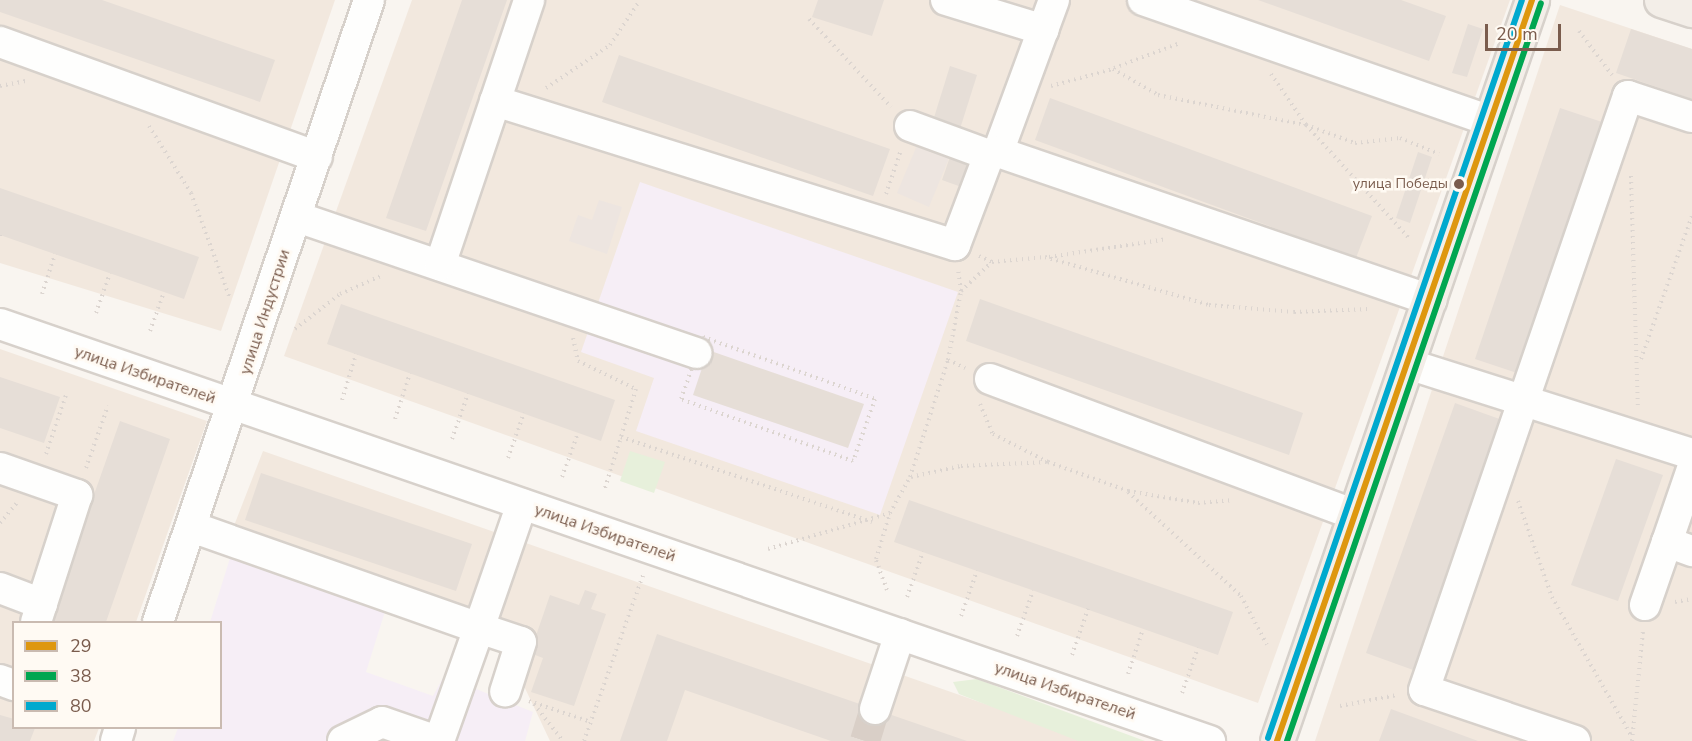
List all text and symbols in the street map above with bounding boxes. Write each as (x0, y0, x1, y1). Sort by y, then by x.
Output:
scale bar (1488, 12, 1564, 50)
text: 20 m (1496, 22, 1538, 46)
place label: улица Победы (1353, 176, 1448, 192)
marker: улица Победы (1453, 178, 1465, 190)
street label: улица Индустрии (236, 247, 294, 377)
street label: улица Избирателей (72, 342, 218, 408)
street label: улица Избирателей (532, 500, 678, 566)
legend (12, 621, 222, 729)
text: 29 (70, 634, 92, 658)
street label: улица Избирателей (992, 658, 1138, 724)
text: 38 (70, 664, 92, 688)
text: 80 (70, 694, 92, 718)

